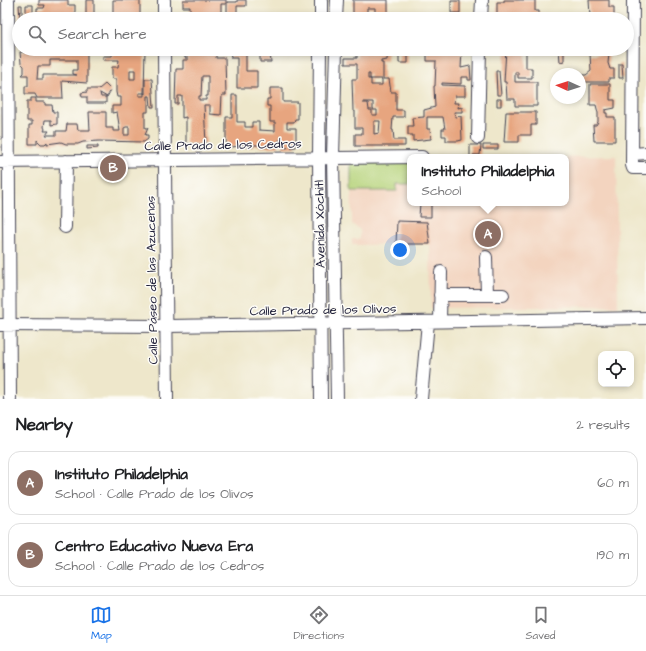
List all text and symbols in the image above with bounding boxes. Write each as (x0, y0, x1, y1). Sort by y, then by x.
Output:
search box (12, 12, 634, 56)
icon: search (26, 23, 48, 45)
text: Search here (58, 24, 147, 45)
north arrow (550, 68, 586, 104)
street label: Calle Prado de los Cedros (144, 135, 302, 155)
pin: B (100, 153, 126, 183)
popup (407, 154, 569, 206)
text: Instituto Philadelphia (422, 161, 554, 182)
street label: Avenida Xóchitl (310, 180, 330, 268)
text: School (422, 182, 461, 200)
street label: Calle Paseo de las Azucenas (142, 195, 162, 364)
pin: A (475, 219, 501, 249)
your location (390, 240, 410, 260)
street label: Calle Prado de los Olivos (250, 300, 397, 320)
map controls (598, 351, 634, 387)
button: locate (598, 351, 634, 387)
text: Nearby (16, 413, 73, 437)
text: 2 results (576, 416, 630, 434)
text: Instituto Philadelphia (55, 464, 188, 485)
text: A (26, 474, 34, 492)
text: 60 m (597, 474, 629, 492)
text: School · Calle Prado de los Olivos (55, 485, 254, 503)
text: Centro Educativo Nueva Era (55, 536, 253, 557)
text: B (25, 546, 35, 564)
text: 190 m (596, 546, 629, 564)
text: School · Calle Prado de los Cedros (55, 557, 264, 575)
tab: Map (90, 604, 112, 643)
tab: Directions (293, 604, 345, 643)
tab: Saved (526, 604, 556, 643)

